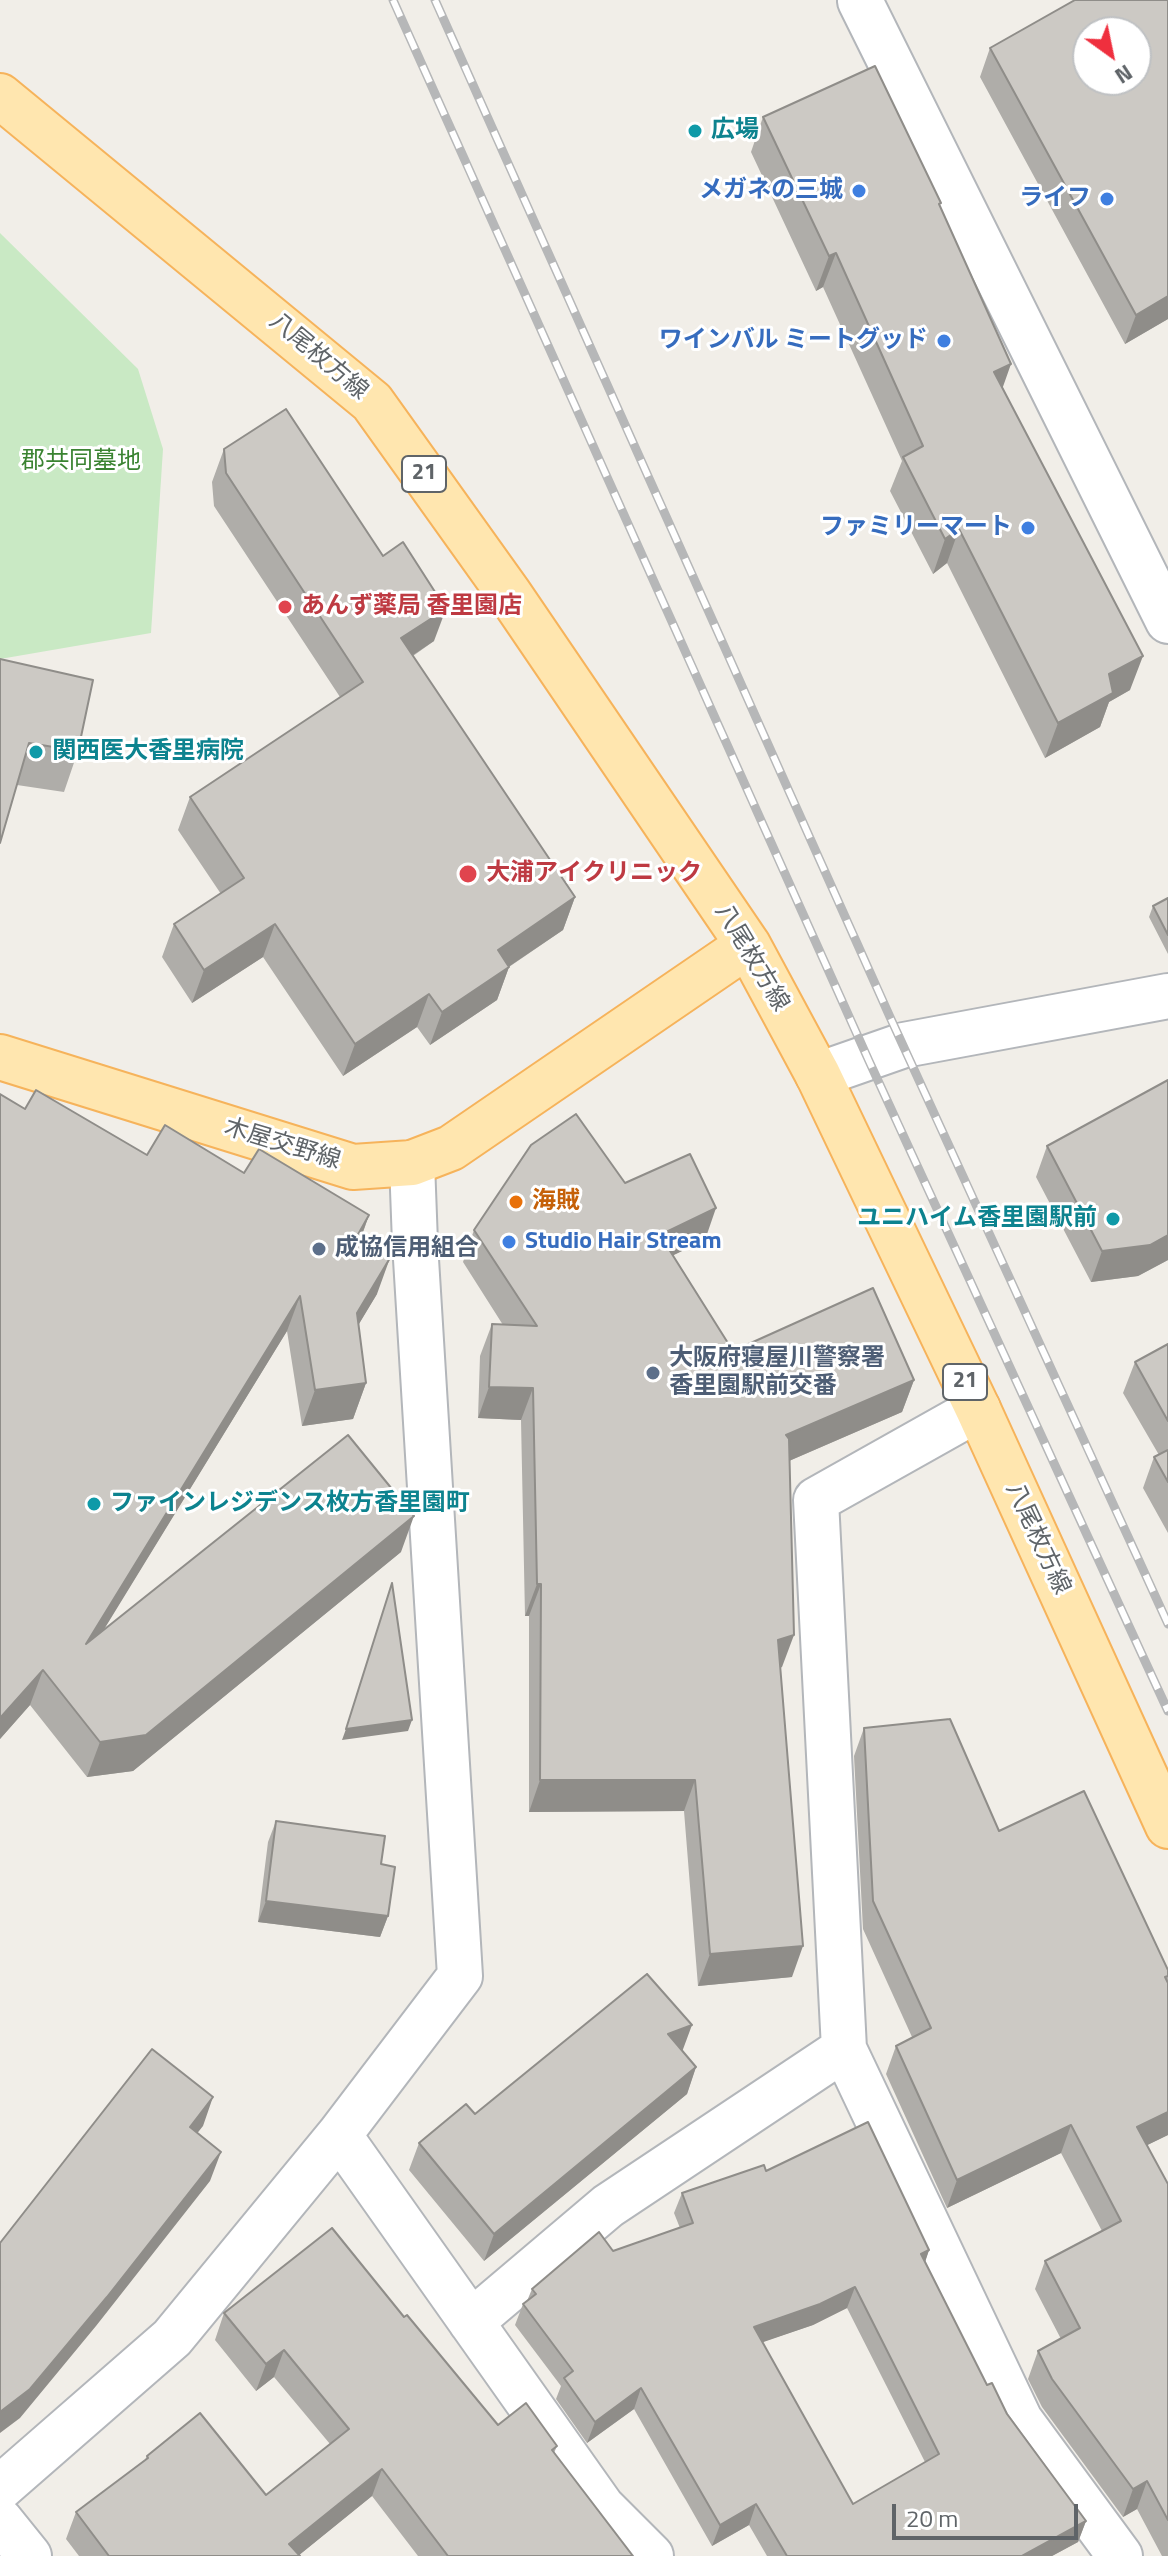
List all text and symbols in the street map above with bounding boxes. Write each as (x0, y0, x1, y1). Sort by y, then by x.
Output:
north arrow (1072, 16, 1152, 96)
text: N (1108, 56, 1140, 93)
place label: 広場 (711, 117, 759, 145)
marker: 広場 (686, 122, 704, 140)
place label: メガネの三城 (699, 177, 843, 205)
marker: メガネの三城 (850, 182, 868, 200)
place label: ライフ (1019, 185, 1091, 213)
marker: ライフ (1098, 190, 1116, 208)
street label: 八尾枚方線 (263, 307, 373, 407)
place label: ワインバル ミートグッド (659, 327, 928, 355)
marker: ワインバル ミートグッド (935, 332, 953, 350)
park label: 郡共同墓地 (21, 448, 141, 476)
road number: 21 (402, 456, 446, 492)
place label: ファミリーマート (820, 514, 1012, 542)
marker: ファミリーマート (1019, 519, 1037, 537)
place label: あんず薬局 香里園店 (301, 593, 522, 621)
marker: あんず薬局 香里園店 (276, 598, 294, 616)
place label: 関西医大香里病院 (52, 738, 244, 766)
marker: 関西医大香里病院 (27, 743, 45, 761)
place label: 大浦アイクリニック (486, 860, 702, 888)
marker: 大浦アイクリニック (457, 863, 479, 885)
street label: 八尾枚方線 (708, 899, 794, 1017)
street label: 木屋交野線 (220, 1114, 344, 1176)
place label: 海賊 (532, 1188, 580, 1216)
marker: 海賊 (507, 1193, 525, 1211)
place label: ユニハイム香里園駅前 (857, 1205, 1097, 1233)
marker: ユニハイム香里園駅前 (1104, 1210, 1122, 1228)
place label: Studio Hair Stream (525, 1228, 722, 1256)
marker: Studio Hair Stream (500, 1233, 518, 1251)
place label: 成協信用組合 (335, 1235, 479, 1263)
marker: 成協信用組合 (310, 1240, 328, 1258)
place label: 大阪府寝屋川警察署 香里園駅前交番 (669, 1345, 885, 1401)
marker: 大阪府寝屋川警察署 香里園駅前交番 (644, 1364, 662, 1382)
road number: 21 (943, 1364, 987, 1400)
street label: 八尾枚方線 (999, 1479, 1075, 1599)
place label: ファインレジデンス枚方香里園町 (110, 1490, 470, 1518)
marker: ファインレジデンス枚方香里園町 (85, 1495, 103, 1513)
scale bar (896, 2488, 1082, 2538)
text: 20 m (906, 2500, 958, 2536)

